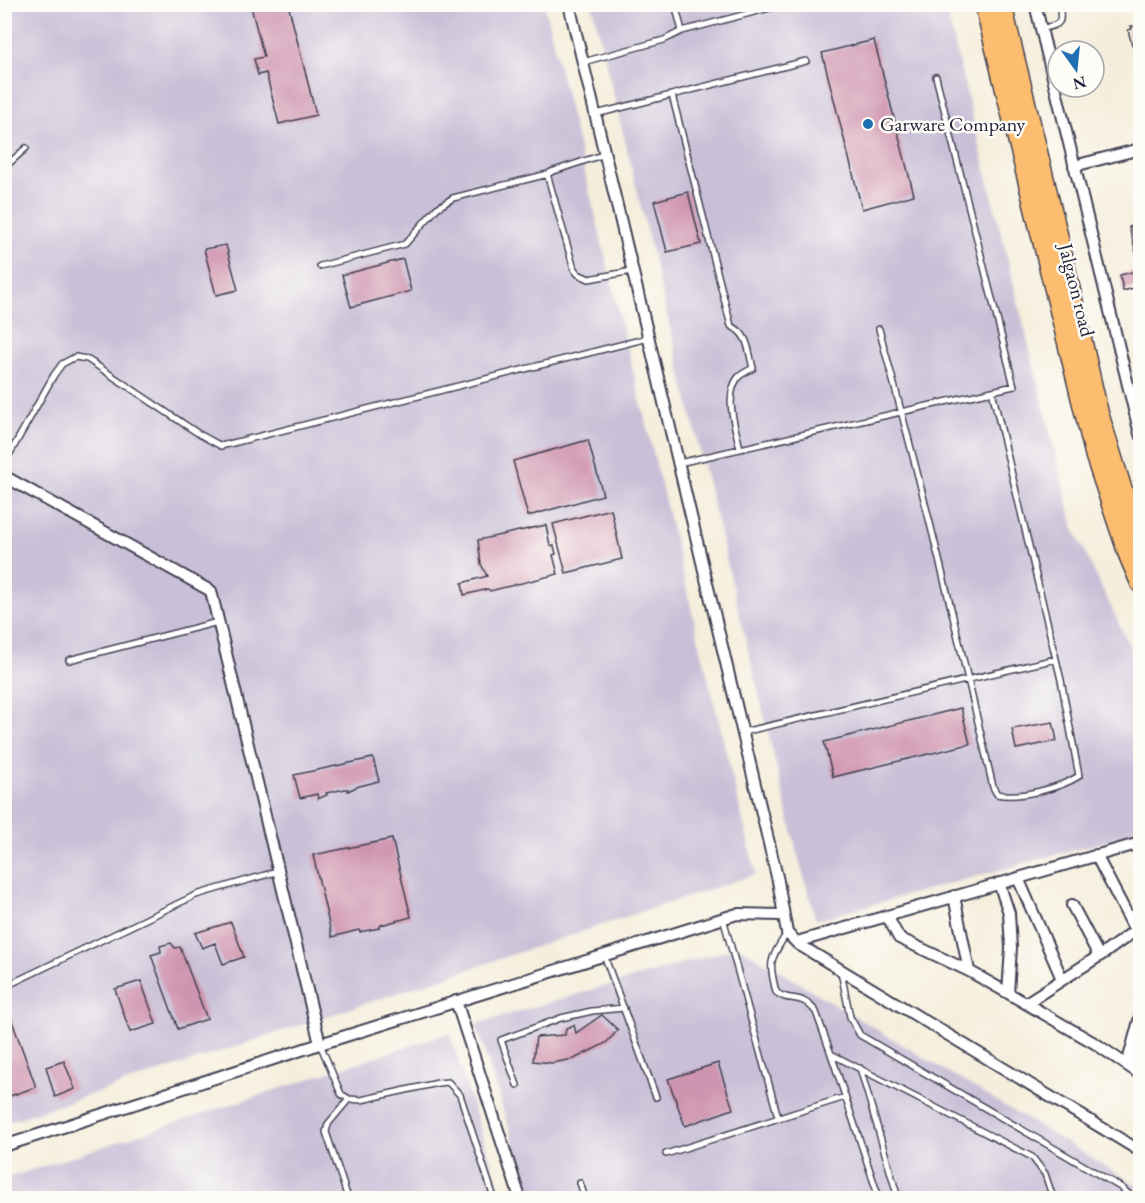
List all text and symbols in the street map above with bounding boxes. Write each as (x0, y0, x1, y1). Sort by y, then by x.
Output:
north arrow (1046, 39, 1106, 99)
text: N (1071, 71, 1089, 95)
place label: Garware Company (880, 111, 1025, 137)
marker: Garware Company (861, 117, 875, 131)
street label: Jalgaon road (1052, 239, 1101, 340)

